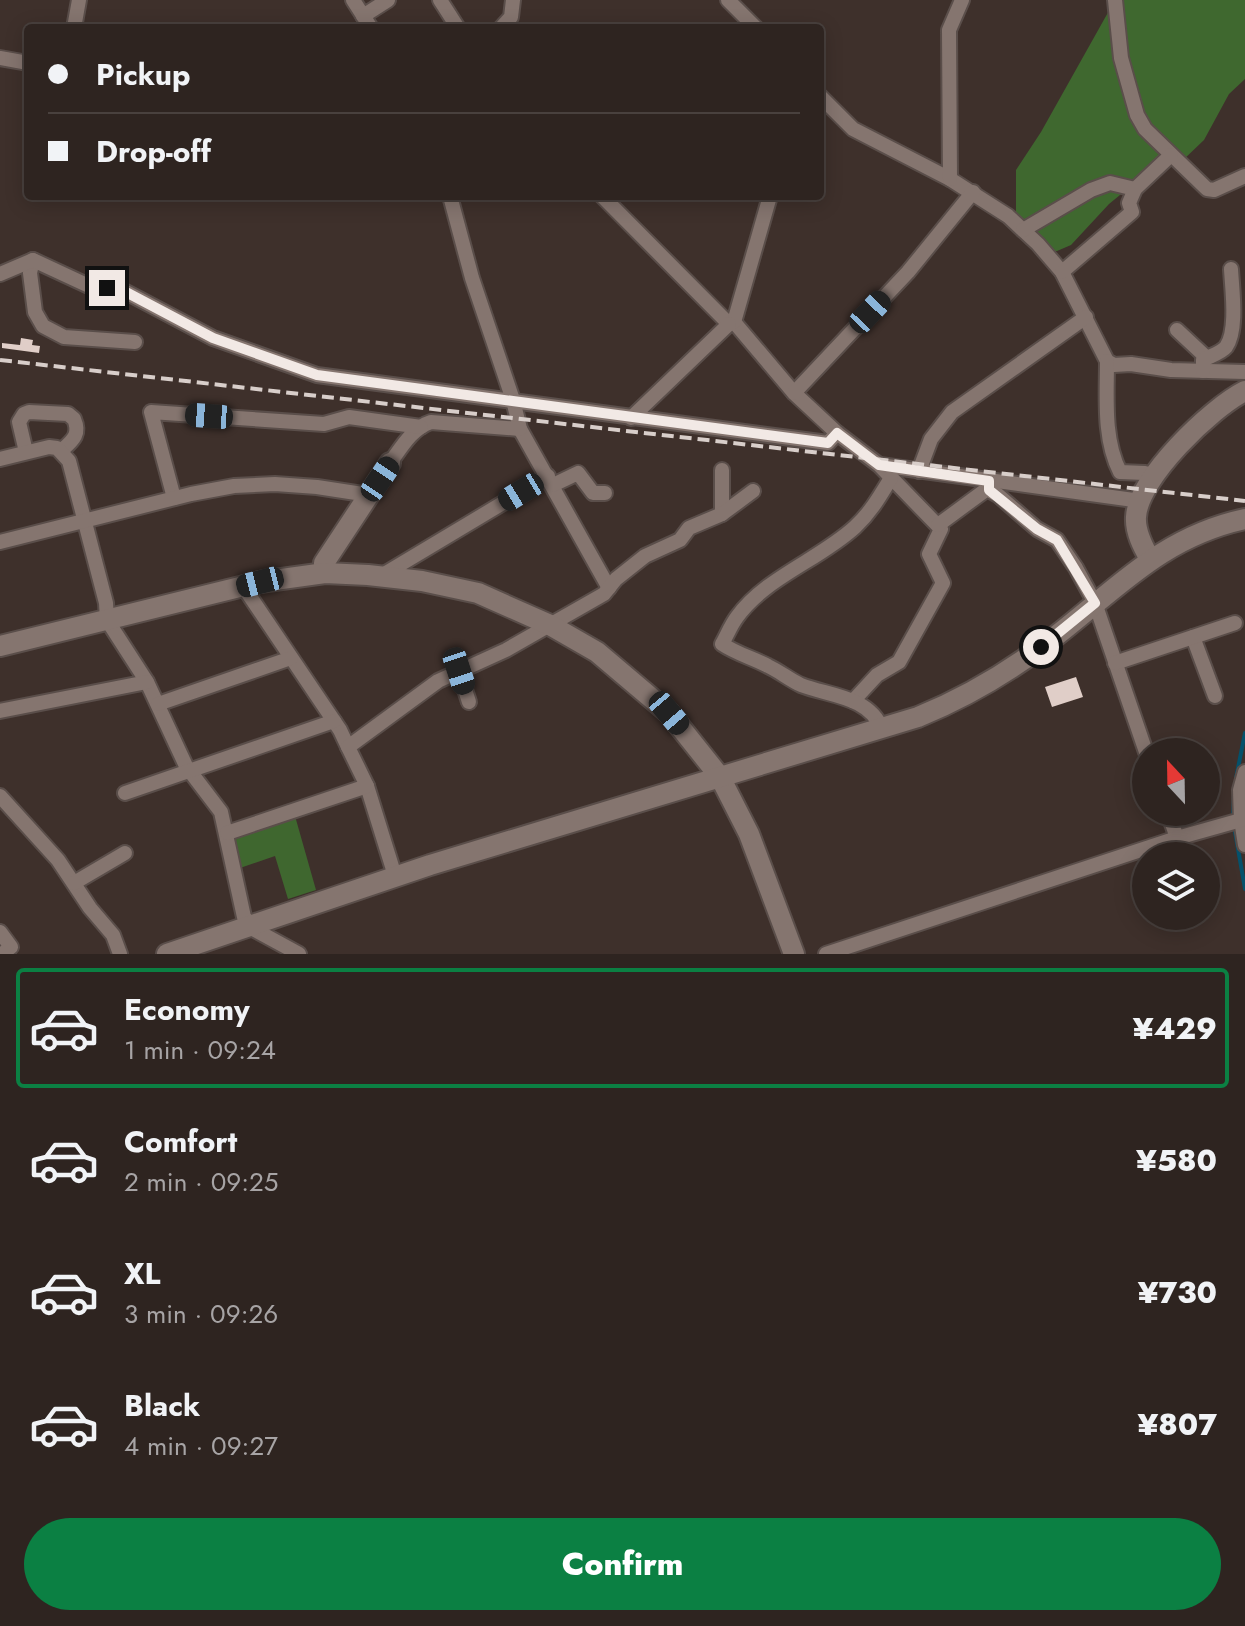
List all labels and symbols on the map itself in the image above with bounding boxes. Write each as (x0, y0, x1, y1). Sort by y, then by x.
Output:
route end (89, 270, 125, 306)
car (845, 286, 895, 338)
car (184, 402, 234, 430)
car (357, 452, 403, 506)
car (494, 469, 548, 515)
car (234, 565, 286, 599)
route start (1023, 629, 1059, 665)
car (440, 644, 478, 698)
car (644, 687, 694, 739)
north arrow (1132, 738, 1220, 826)

